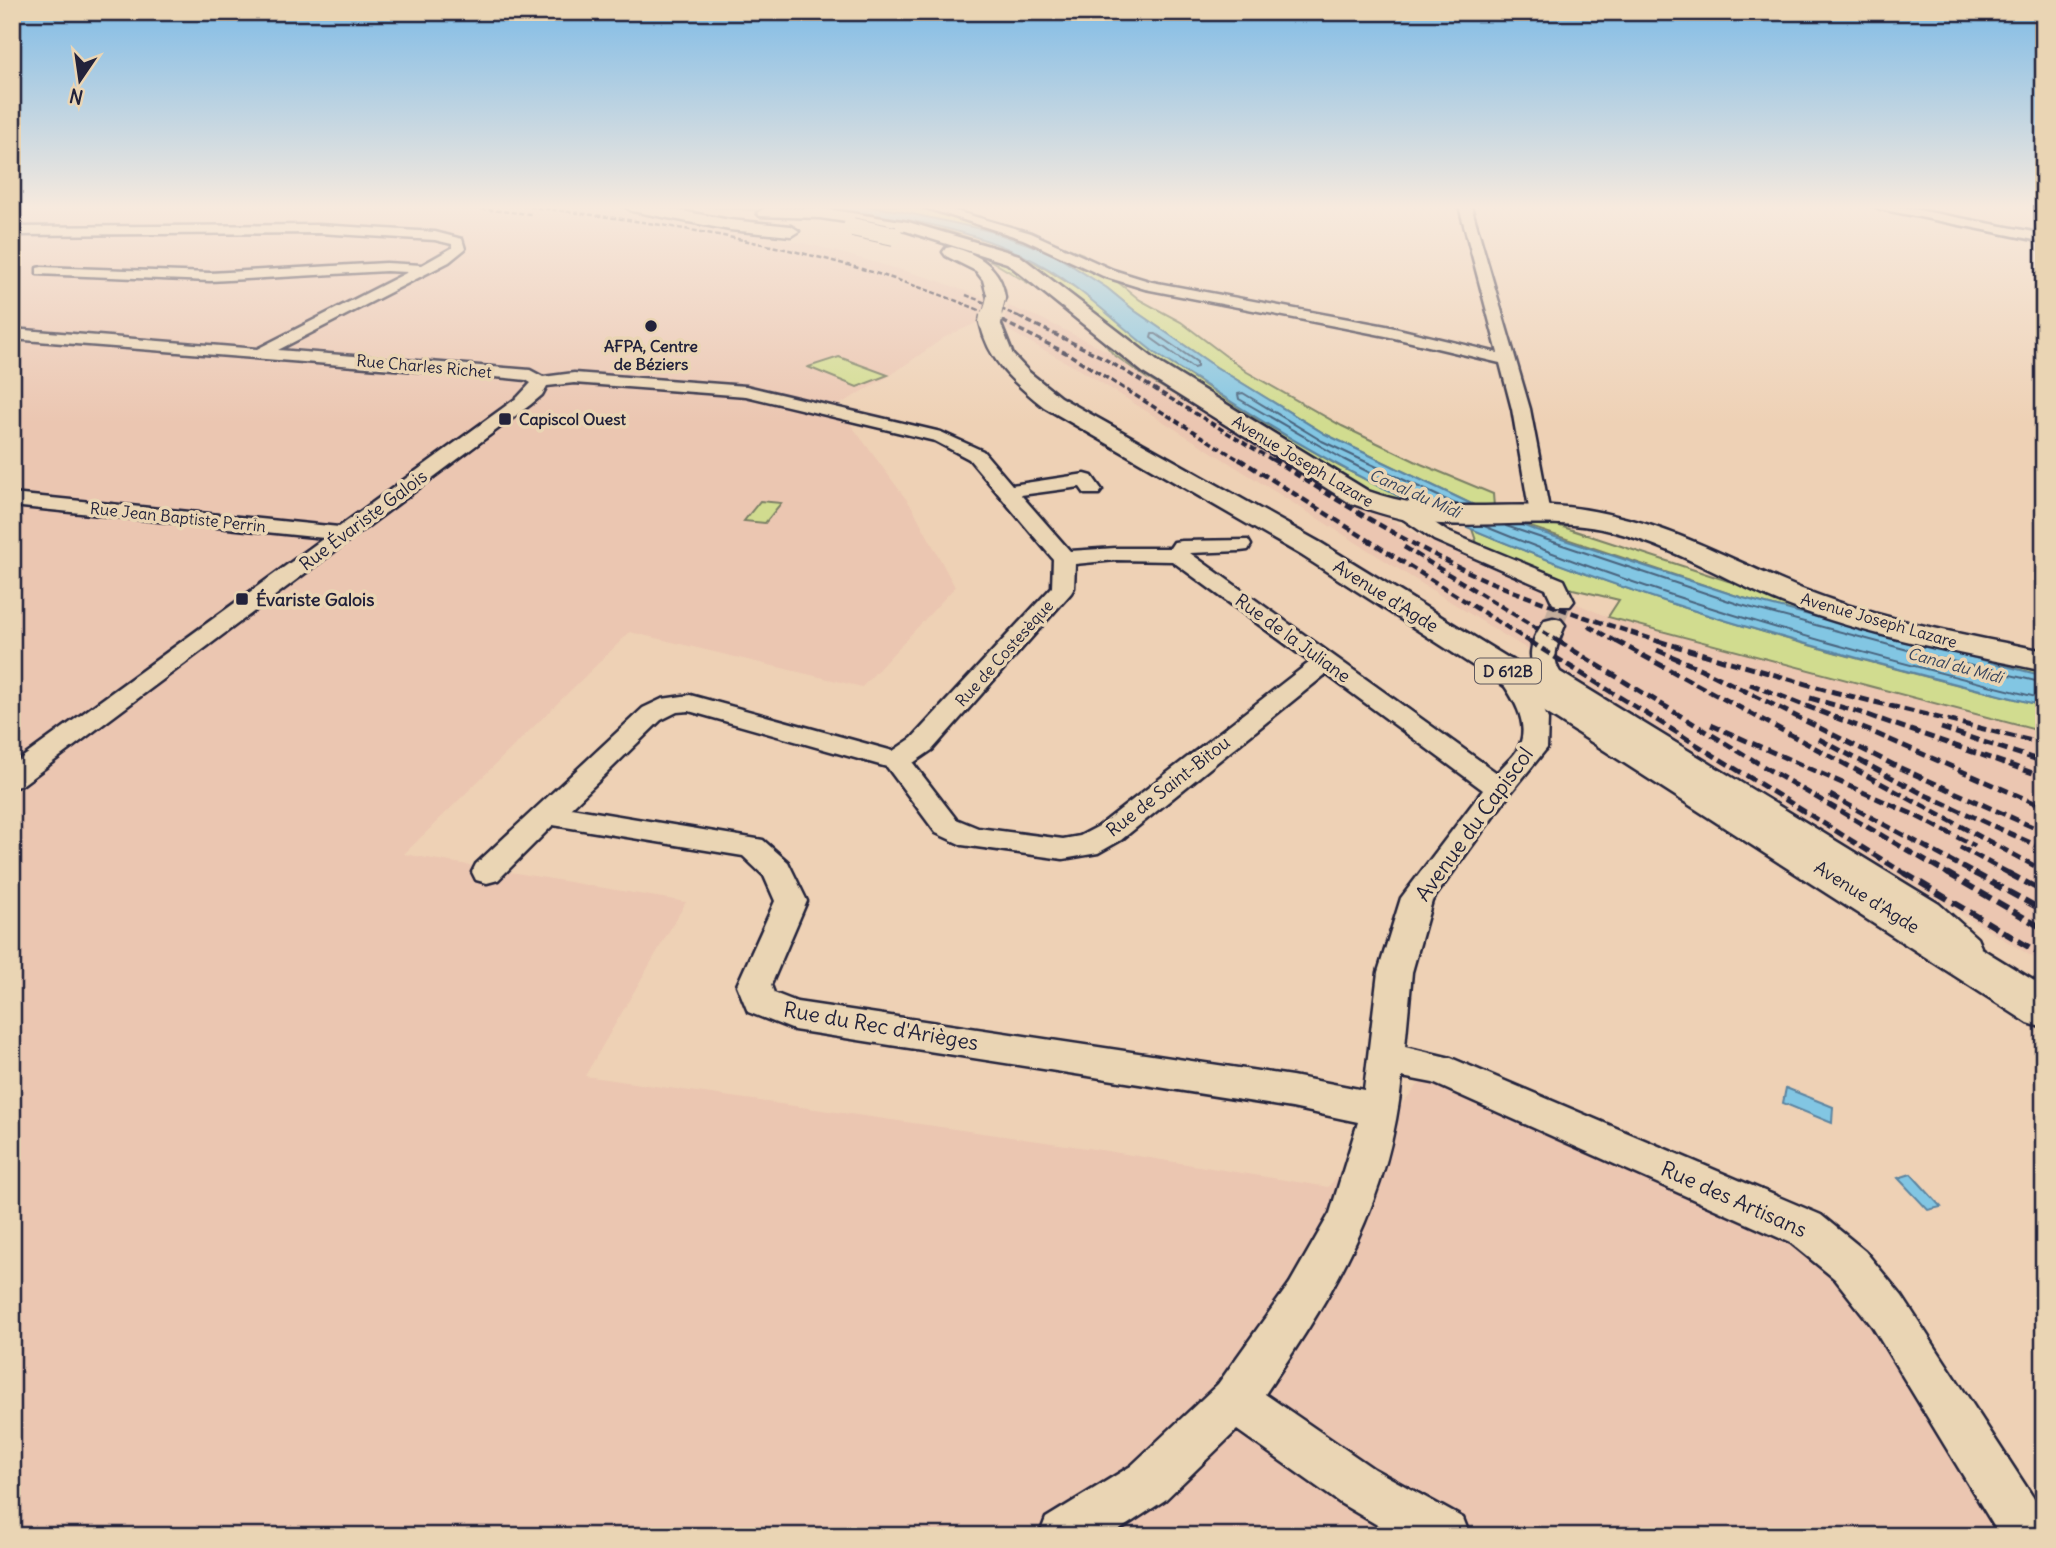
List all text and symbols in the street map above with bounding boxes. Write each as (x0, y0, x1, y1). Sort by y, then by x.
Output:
north arrow (46, 46, 116, 116)
text: N (67, 83, 85, 110)
marker: AFPA, Centre de Béziers (643, 318, 659, 334)
place label: AFPA, Centre de Béziers (604, 336, 698, 374)
street label: Rue Charles Richet (356, 350, 493, 382)
place label: Capiscol Ouest (519, 409, 626, 430)
marker: Capiscol Ouest (497, 411, 513, 427)
street label: Avenue Joseph Lazare (1229, 411, 1377, 511)
street label: Rue Évariste Galois (295, 464, 431, 576)
water label: Canal du Midi (1366, 464, 1466, 523)
street label: Rue Jean Baptiste Perrin (89, 498, 267, 536)
street label: Avenue d'Agde (1329, 555, 1443, 637)
place label: Évariste Galois (256, 588, 374, 611)
street label: Rue de la Juliane (1231, 588, 1355, 688)
street label: Avenue Joseph Lazare (1799, 588, 1959, 652)
marker: Évariste Galois (234, 591, 250, 607)
street label: Rue de Costesèque (951, 596, 1057, 710)
water label: Canal du Midi (1905, 643, 2007, 688)
road number: D 612B (1475, 658, 1541, 684)
street label: Rue de Saint-Bitou (1102, 731, 1234, 841)
street label: Avenue du Capiscol (1409, 742, 1539, 906)
street label: Avenue d'Agde (1810, 856, 1924, 938)
street label: Rue du Rec d'Arièges (781, 996, 981, 1056)
street label: Rue des Artisans (1657, 1155, 1811, 1243)

